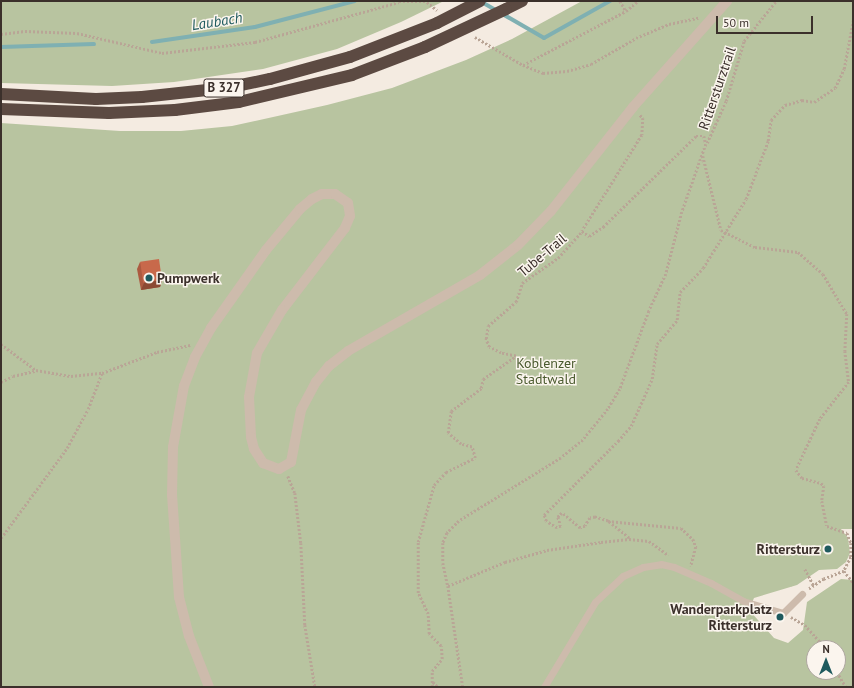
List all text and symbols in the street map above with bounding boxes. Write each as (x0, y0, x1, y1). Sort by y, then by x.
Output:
water label: Laubach (190, 8, 244, 34)
scale bar (718, 8, 815, 34)
text: 50 m (723, 15, 749, 30)
street label: Rittersturztrail (695, 44, 739, 132)
road number: B 327 (203, 77, 245, 99)
street label: Tube-Trail (514, 230, 570, 280)
place label: Pumpwerk (157, 270, 220, 286)
marker: Pumpwerk (144, 273, 154, 283)
park label: Koblenzer Stadtwald (516, 355, 576, 388)
place label: Rittersturz (757, 541, 820, 557)
marker: Rittersturz (823, 544, 833, 554)
place label: Wanderparkplatz Rittersturz (670, 601, 772, 634)
marker: Wanderparkplatz Rittersturz (775, 612, 785, 622)
north arrow (806, 640, 846, 680)
text: N (822, 642, 830, 656)

